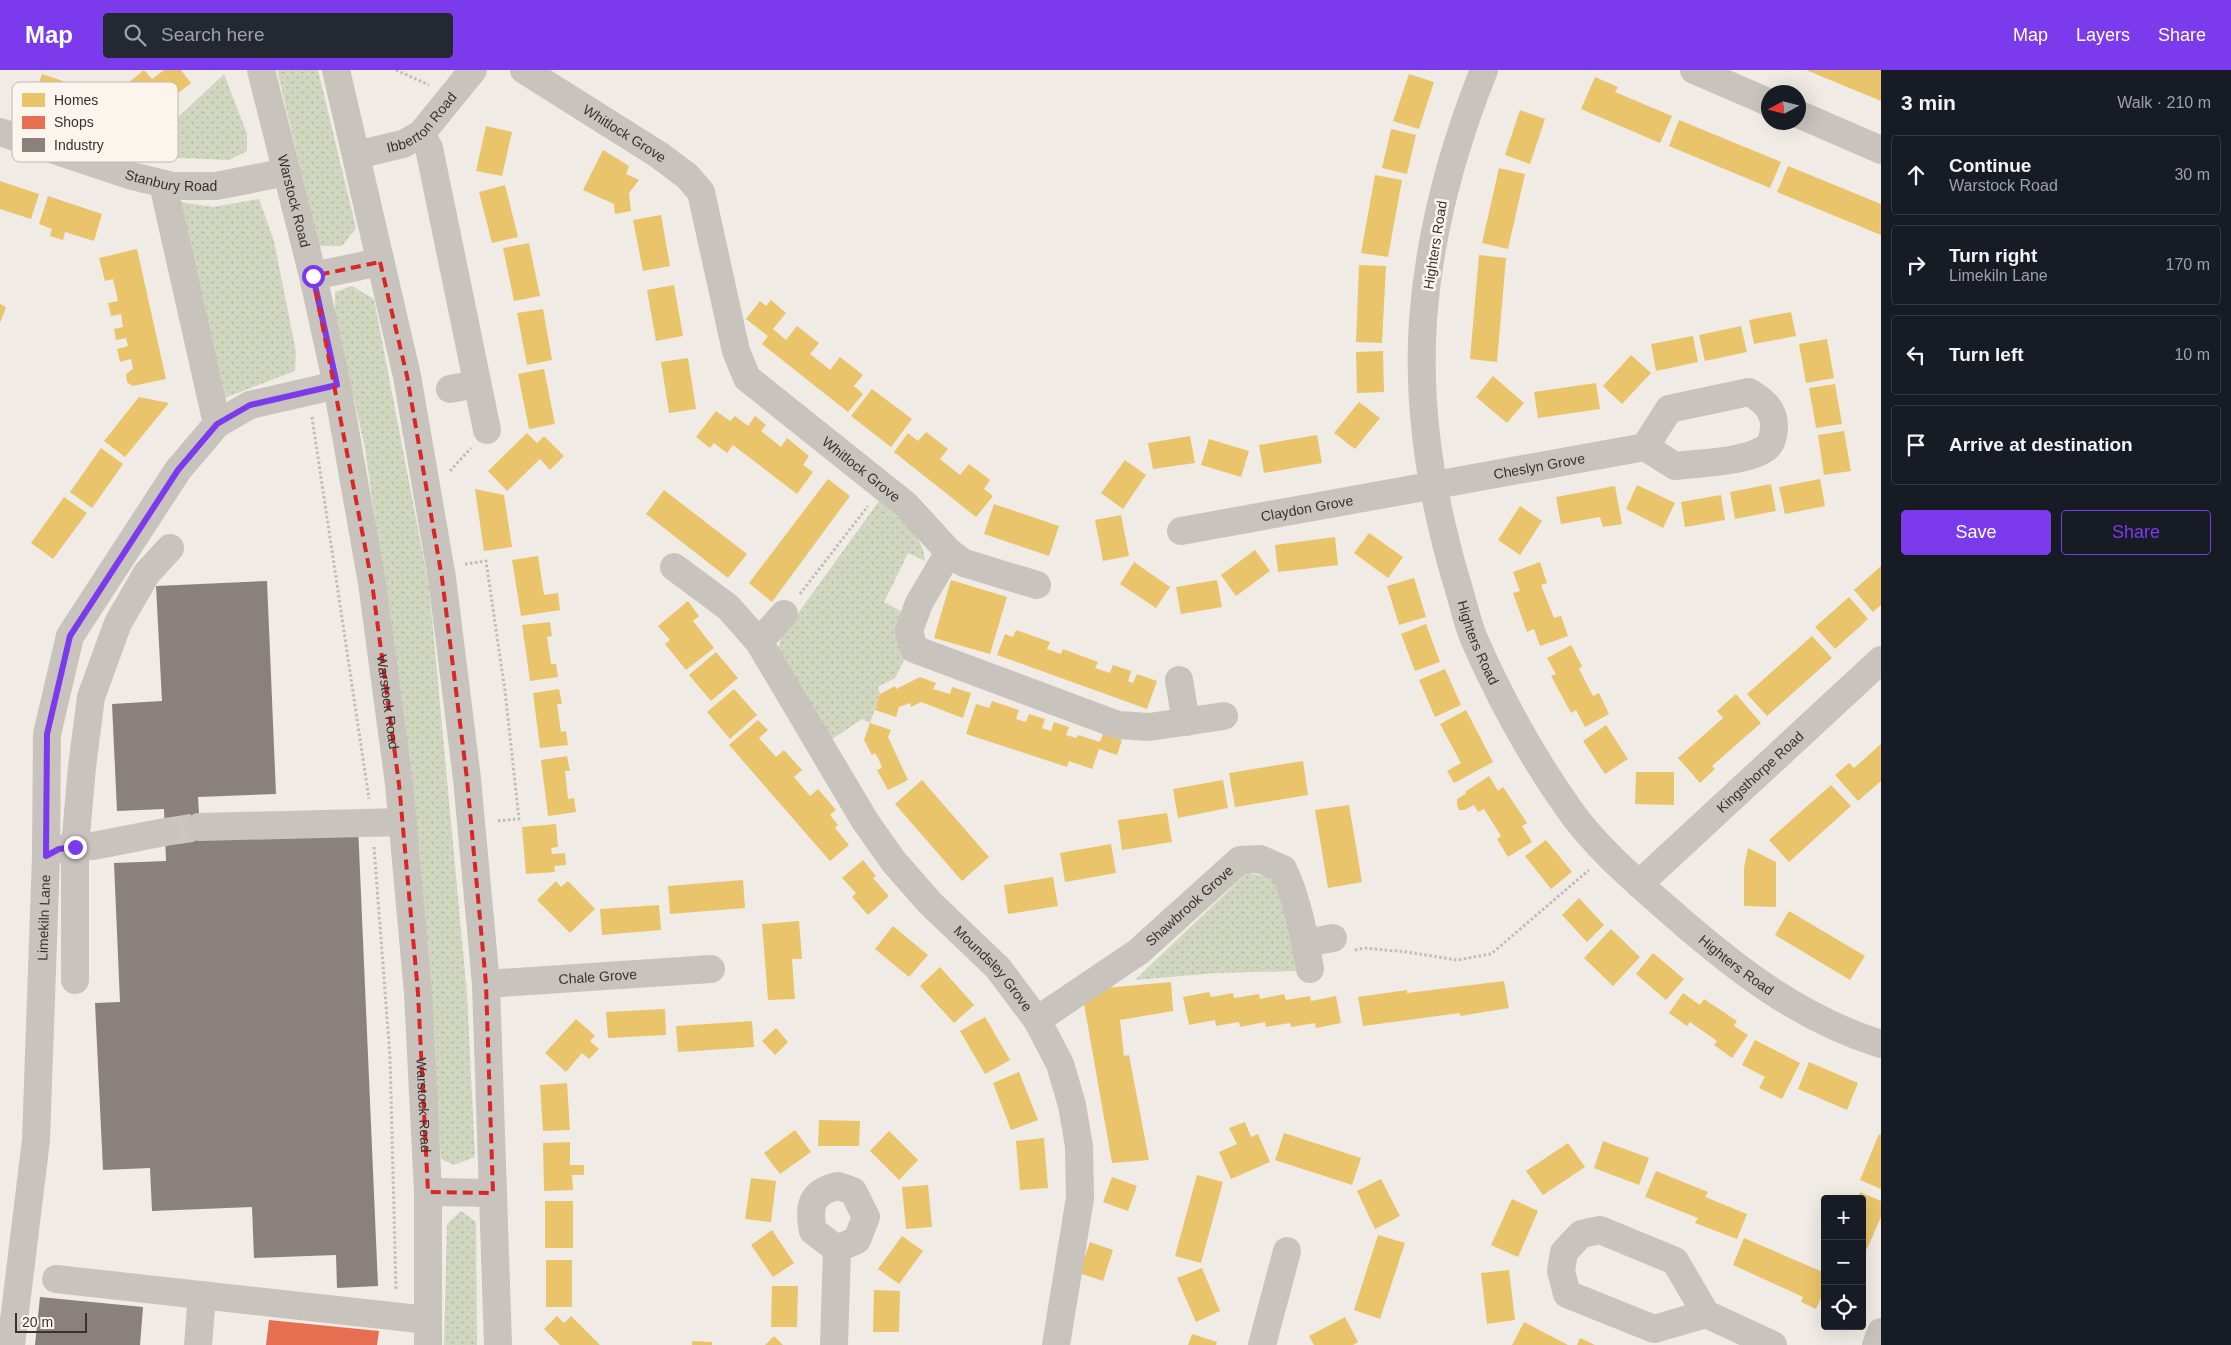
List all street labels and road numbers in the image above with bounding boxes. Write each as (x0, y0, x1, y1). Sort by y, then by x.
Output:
street label: Ibberton Road (385, 89, 460, 156)
street label: Whitlock Grove (580, 101, 670, 166)
street label: Warstock Road (275, 153, 313, 249)
street label: Stanbury Road (123, 166, 217, 194)
street label: Highters Road (1420, 200, 1450, 290)
street label: Whitlock Grove (819, 433, 904, 505)
street label: Cheslyn Grove (1492, 450, 1586, 482)
street label: Claydon Grove (1260, 492, 1355, 524)
street label: Highters Road (1454, 599, 1502, 687)
street label: Warstock Road (374, 654, 402, 750)
street label: Kingsthorpe Road (1713, 728, 1807, 816)
street label: Shawbrook Grove (1142, 862, 1237, 949)
street label: Limekiln Lane (34, 874, 53, 961)
street label: Moundsley Grove (951, 922, 1036, 1015)
street label: Highters Road (1696, 932, 1777, 998)
street label: Chale Grove (558, 966, 638, 987)
street label: Warstock Road (413, 1057, 434, 1153)

